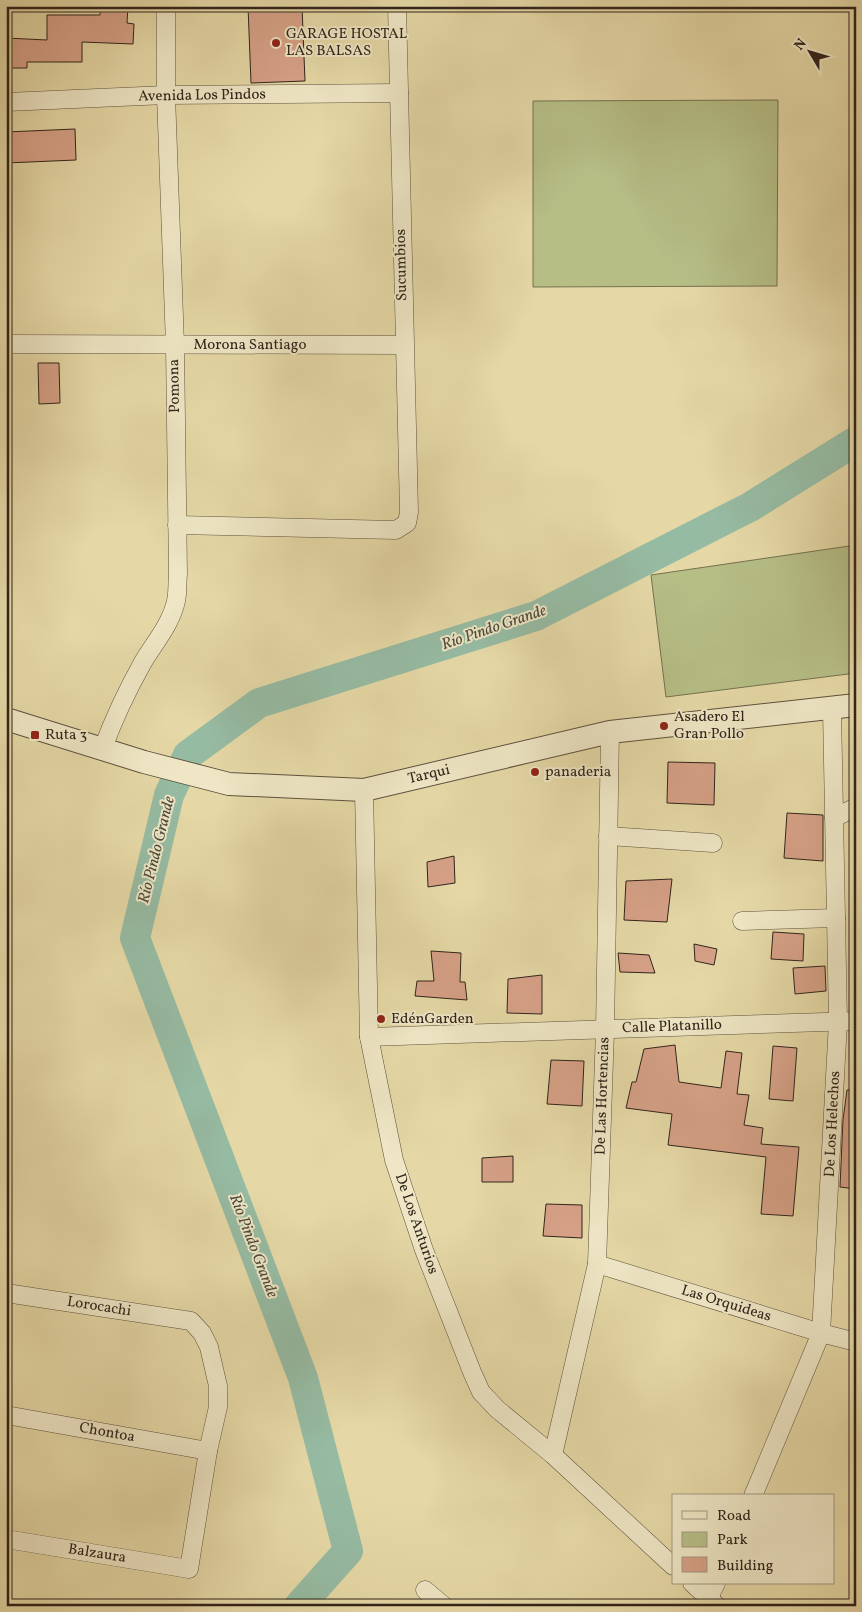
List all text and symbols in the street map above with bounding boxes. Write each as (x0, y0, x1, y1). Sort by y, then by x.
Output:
place label: GARAGE HOSTAL LAS BALSAS (286, 24, 408, 62)
north arrow (784, 28, 834, 78)
text: N (790, 35, 812, 55)
marker: GARAGE HOSTAL LAS BALSAS (270, 37, 282, 49)
street label: Avenida Los Pindos (138, 84, 266, 108)
street label: Sucumbios (391, 229, 413, 301)
street label: Morona Santiago (194, 335, 306, 356)
street label: Pomona (164, 359, 186, 413)
water label: Río Pindo Grande (439, 600, 549, 656)
place label: Asadero El Gran Pollo (674, 707, 745, 745)
marker: Asadero El Gran Pollo (658, 720, 670, 732)
place label: Ruta 3 (45, 725, 87, 746)
marker: Ruta 3 (29, 729, 41, 741)
street label: Tarqui (406, 760, 452, 790)
place label: panaderia (545, 762, 611, 783)
marker: panaderia (529, 766, 541, 778)
water label: Río Pindo Grande (133, 794, 181, 906)
place label: EdénGarden (391, 1009, 474, 1030)
marker: EdénGarden (375, 1013, 387, 1025)
street label: Calle Platanillo (622, 1015, 722, 1039)
street label: De Las Hortencias (590, 1037, 616, 1155)
street label: De Los Helechos (820, 1070, 846, 1178)
street label: De Los Anturios (389, 1171, 443, 1277)
water label: Río Pindo Grande (223, 1191, 283, 1301)
street label: Las Orquideas (678, 1280, 774, 1328)
street label: Lorocachi (65, 1292, 133, 1322)
street label: Chontoa (77, 1418, 137, 1448)
legend (672, 1494, 834, 1584)
text: Road (717, 1506, 751, 1527)
text: Park (717, 1530, 748, 1551)
street label: Balzaura (66, 1539, 128, 1569)
text: Building (717, 1556, 774, 1577)

